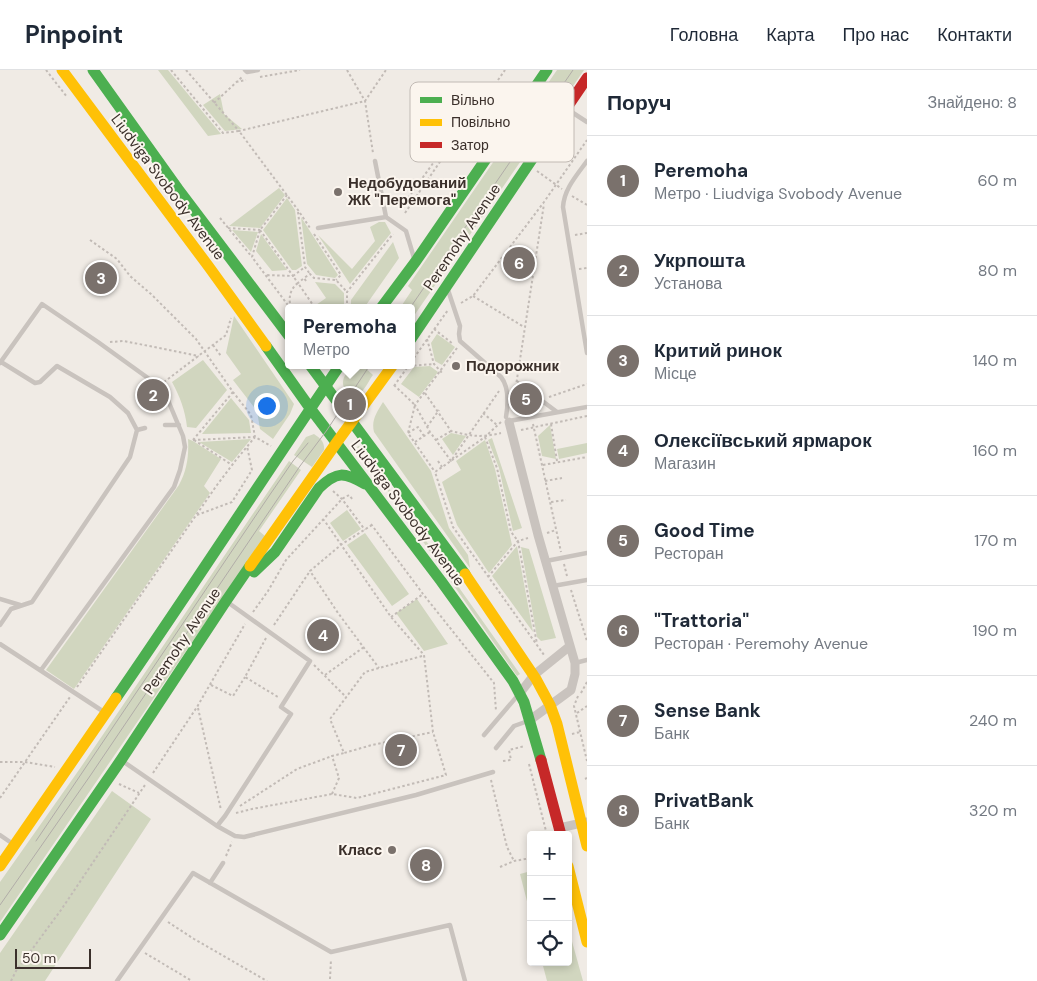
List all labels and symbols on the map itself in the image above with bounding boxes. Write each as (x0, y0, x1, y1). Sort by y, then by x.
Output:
legend (410, 82, 574, 162)
text: Вільно (451, 91, 495, 109)
street label: Liudviga Svobody Avenue (107, 110, 229, 264)
text: Повільно (451, 113, 511, 131)
text: Затор (451, 136, 489, 154)
place label: Недобудований ЖК "Перемога" (347, 173, 466, 210)
street label: Peremohy Avenue (419, 180, 505, 294)
marker: Недобудований ЖК "Перемога" (332, 186, 344, 198)
pin: 6 (503, 244, 535, 282)
pin: 3 (85, 259, 117, 297)
place label: Подорожник (466, 356, 559, 376)
marker: Подорожник (450, 360, 462, 372)
pin: 2 (137, 376, 169, 414)
pin: 5 (510, 380, 542, 418)
pin: 1 (334, 385, 366, 423)
your location (254, 393, 280, 419)
street label: Liudviga Svobody Avenue (347, 436, 469, 590)
street label: Peremohy Avenue (139, 584, 225, 698)
pin: 4 (307, 616, 339, 654)
pin: 7 (385, 731, 417, 769)
place label: Класс (338, 840, 382, 860)
marker: Класс (386, 844, 398, 856)
pin: 8 (410, 846, 442, 884)
scale bar (15, 946, 91, 969)

